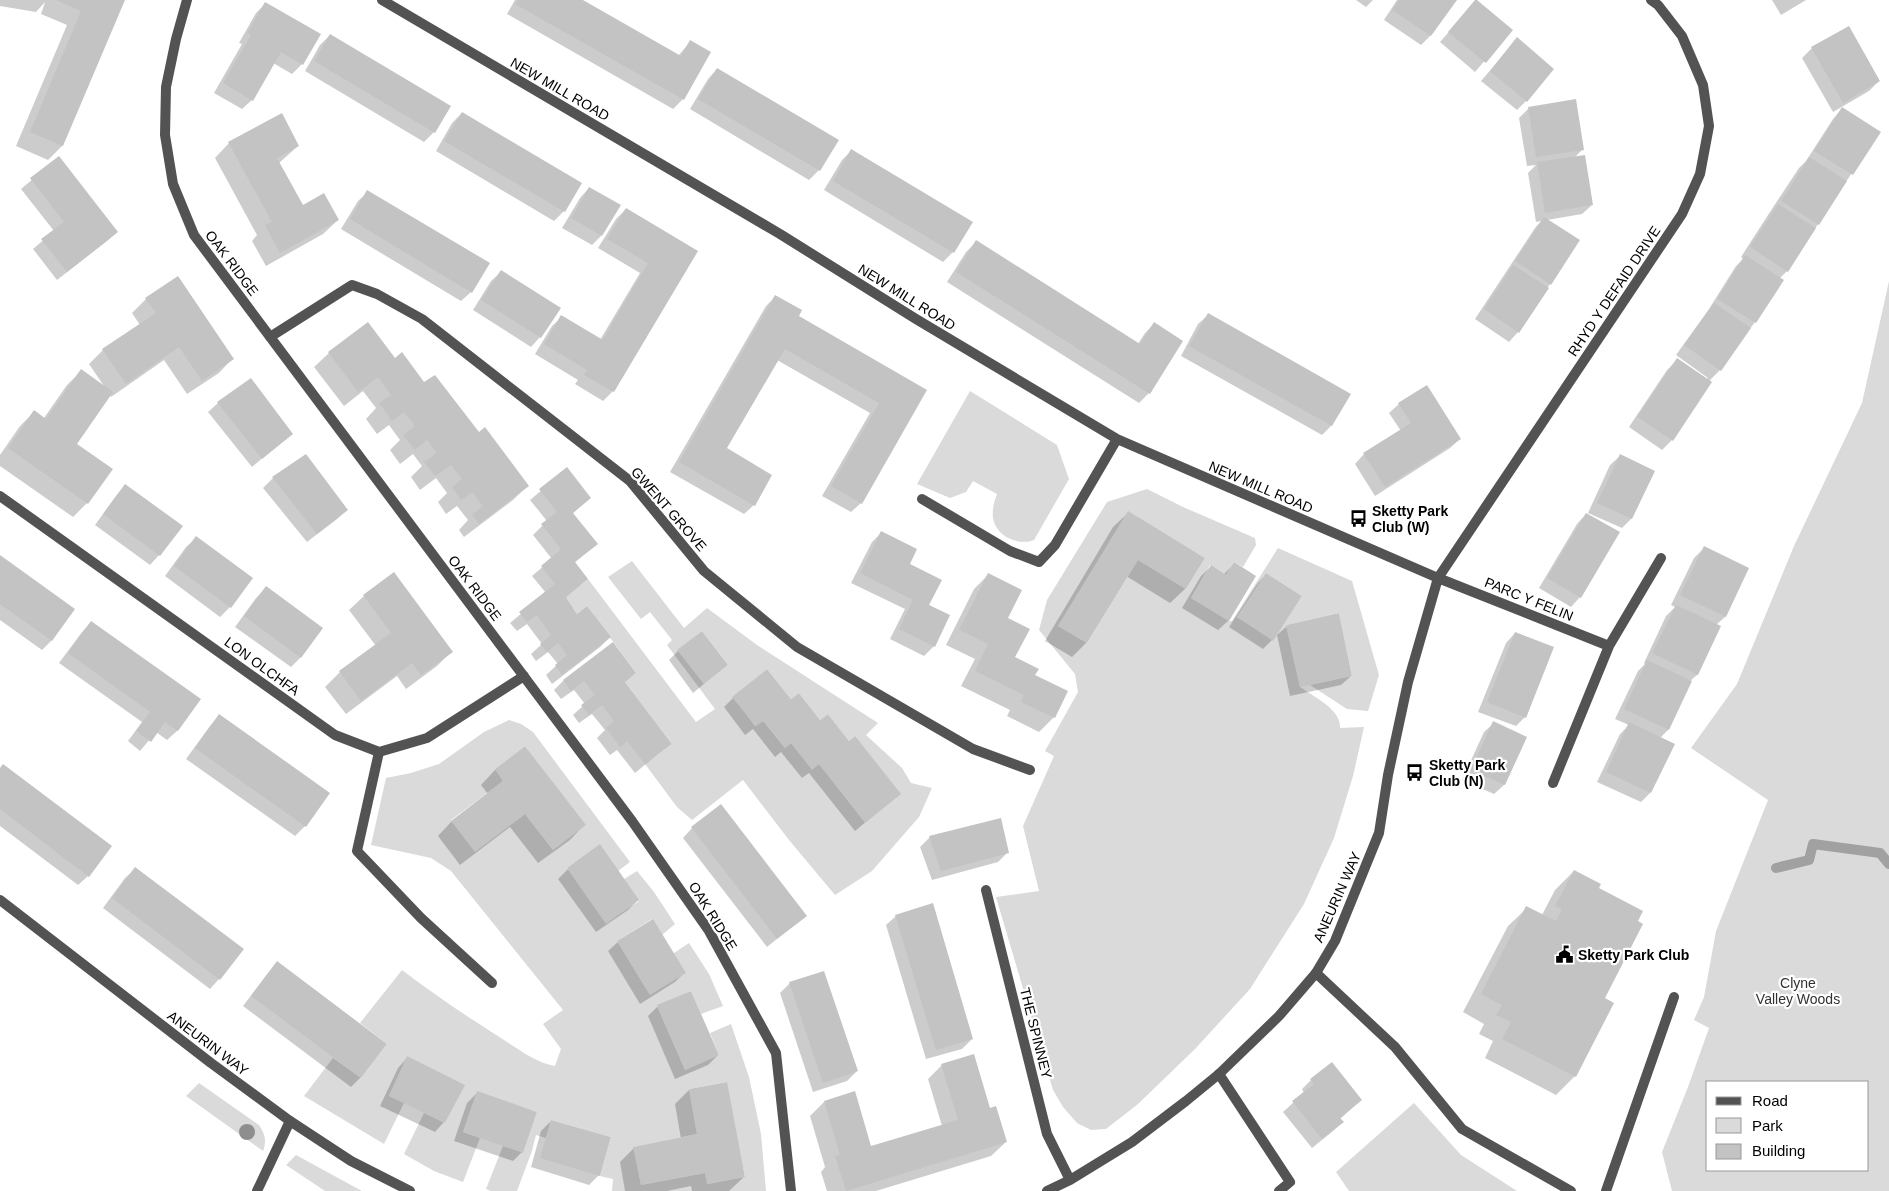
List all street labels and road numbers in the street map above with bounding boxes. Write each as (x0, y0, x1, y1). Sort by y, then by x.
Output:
street label: NEW MILL ROAD (508, 54, 612, 124)
street label: RHYD Y DEFAID DRIVE (1564, 223, 1664, 359)
street label: OAK RIDGE (202, 227, 262, 299)
street label: NEW MILL ROAD (855, 261, 959, 333)
street label: NEW MILL ROAD (1207, 458, 1315, 516)
street label: GWENT GROVE (628, 464, 710, 554)
street label: OAK RIDGE (445, 552, 505, 624)
street label: PARC Y FELIN (1482, 574, 1576, 624)
street label: LON OLCHFA (221, 633, 303, 699)
street label: ANEURIN WAY (1310, 849, 1364, 945)
street label: OAK RIDGE (686, 879, 740, 953)
street label: THE SPINNEY (1017, 986, 1055, 1081)
street label: ANEURIN WAY (164, 1007, 252, 1079)

